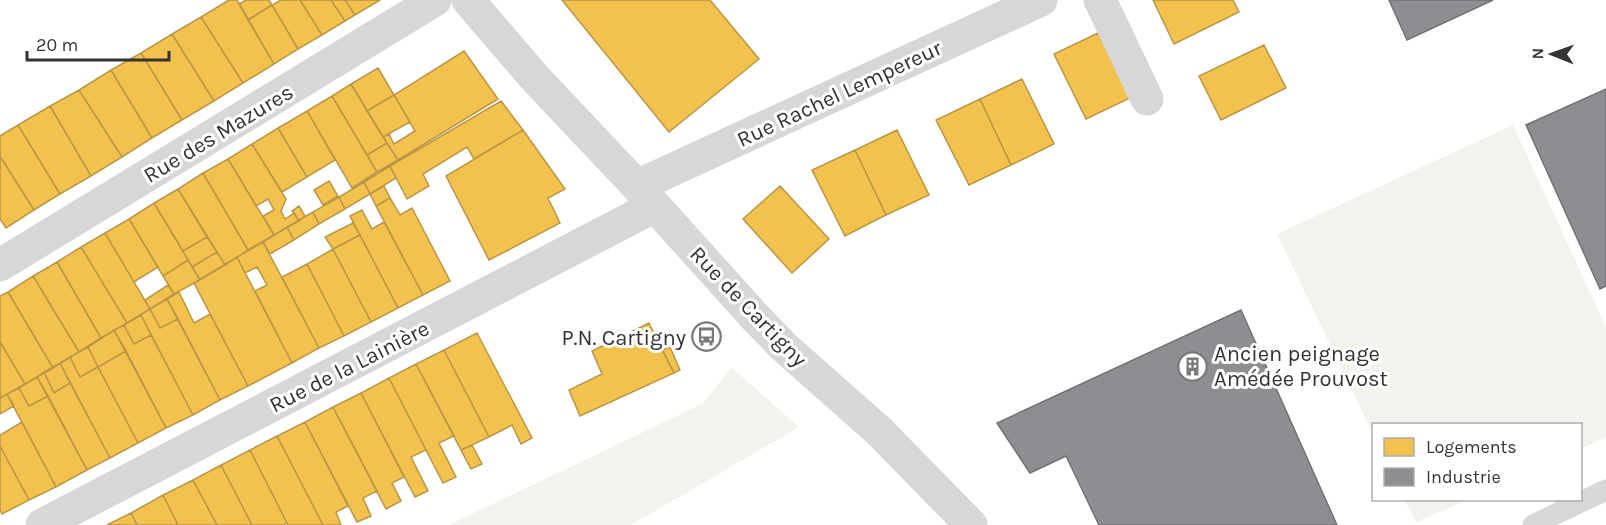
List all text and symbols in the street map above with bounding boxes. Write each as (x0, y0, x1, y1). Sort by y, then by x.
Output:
scale bar (27, 24, 170, 62)
north arrow (1522, 24, 1582, 84)
text: 20 m (36, 34, 78, 56)
street label: Rue Rachel Lempereur (733, 35, 946, 153)
text: N (1528, 48, 1547, 60)
street label: Rue des Mazures (139, 79, 298, 189)
street label: Rue de Cartigny (684, 241, 812, 372)
street label: Rue de la Lainière (265, 315, 434, 418)
bus stop icon: P.N. Cartigny (691, 321, 723, 353)
place label: P.N. Cartigny (561, 325, 686, 351)
place label: Ancien peignage Amédée Prouvost (1214, 341, 1388, 392)
building icon: Ancien peignage Amédée Prouvost (1177, 350, 1209, 382)
legend (1372, 423, 1582, 501)
text: Logements (1426, 436, 1517, 458)
text: Industrie (1426, 466, 1501, 488)

